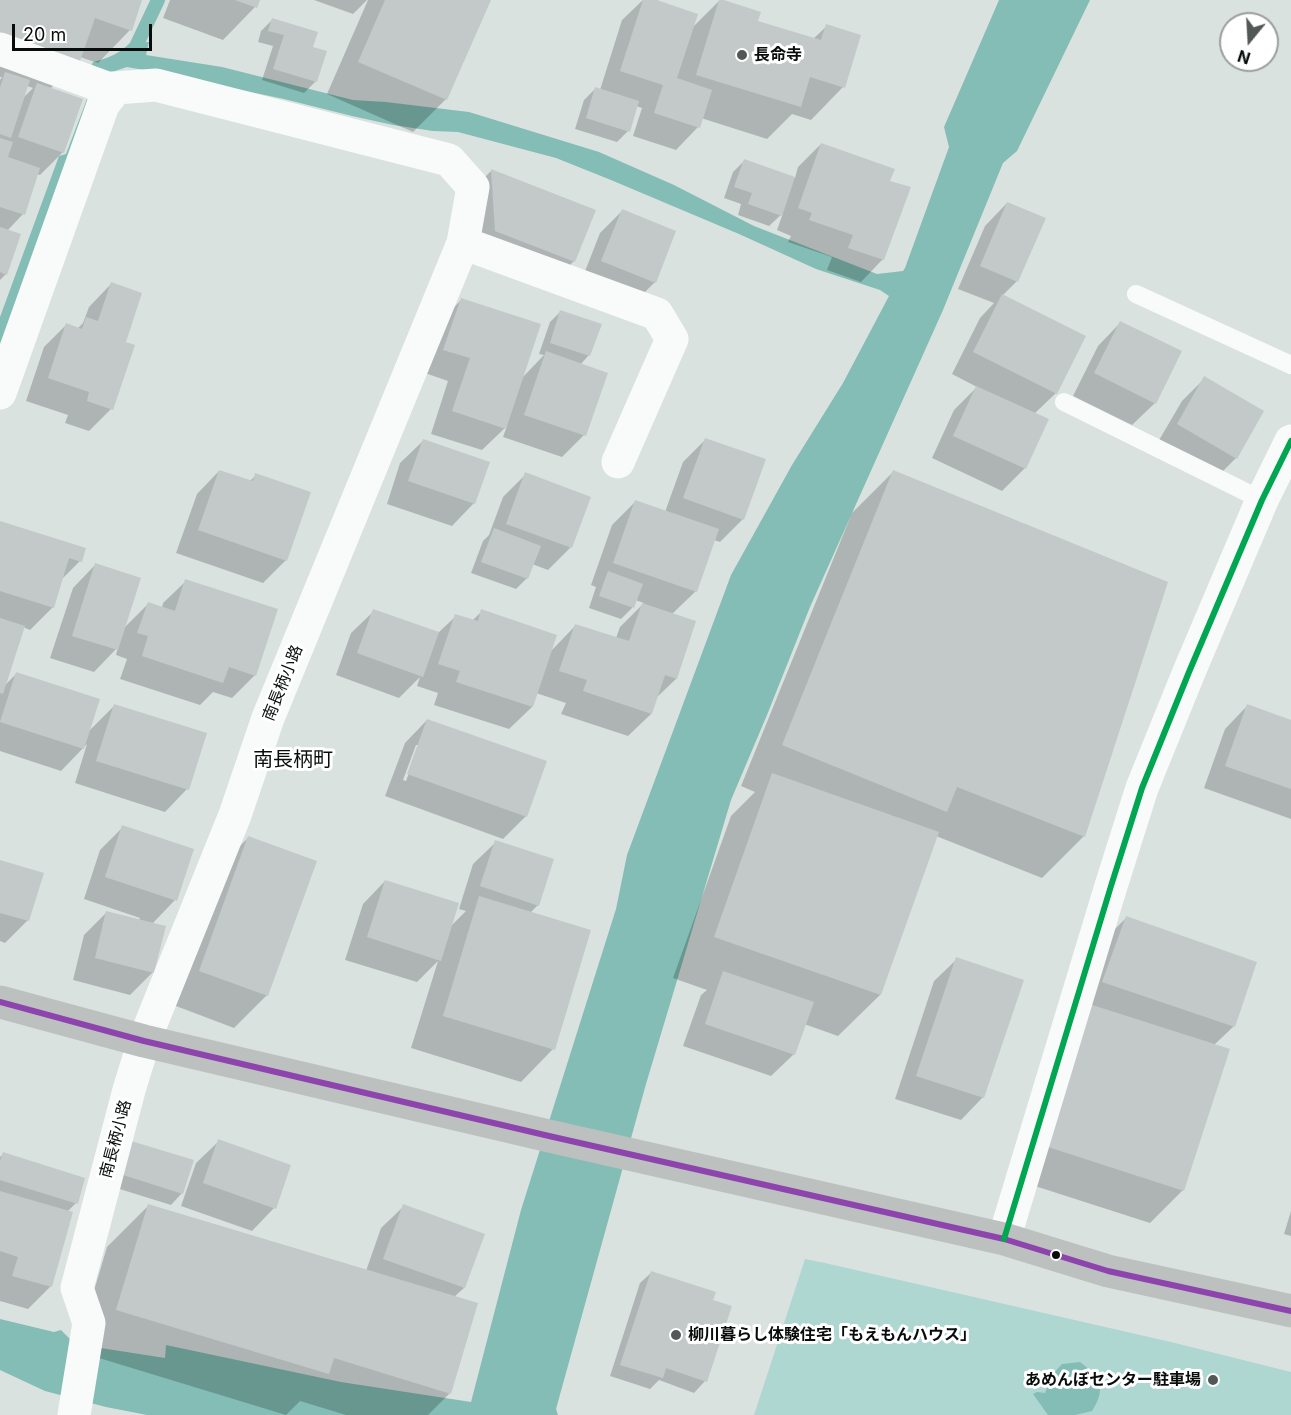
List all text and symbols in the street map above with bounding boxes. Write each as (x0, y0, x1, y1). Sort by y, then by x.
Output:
scale bar (15, 12, 154, 50)
north arrow (1219, 12, 1279, 72)
text: 20 m (23, 24, 66, 45)
place label: 長命寺 (754, 45, 802, 65)
text: N (1235, 46, 1253, 69)
marker: 長命寺 (735, 48, 749, 62)
street label: 南長柄小路 (259, 642, 307, 724)
district label: 南長柄町 (253, 748, 333, 772)
street label: 南長柄小路 (96, 1098, 136, 1180)
unlabelled marker (1050, 1249, 1062, 1261)
place label: 柳川暮らし体験住宅「もえもんハウス」 (688, 1325, 976, 1345)
marker: 柳川暮らし体験住宅「もえもんハウス」 (669, 1328, 683, 1342)
place label: あめんぼセンター駐車場 (1025, 1370, 1201, 1390)
marker: あめんぼセンター駐車場 (1206, 1373, 1220, 1387)

